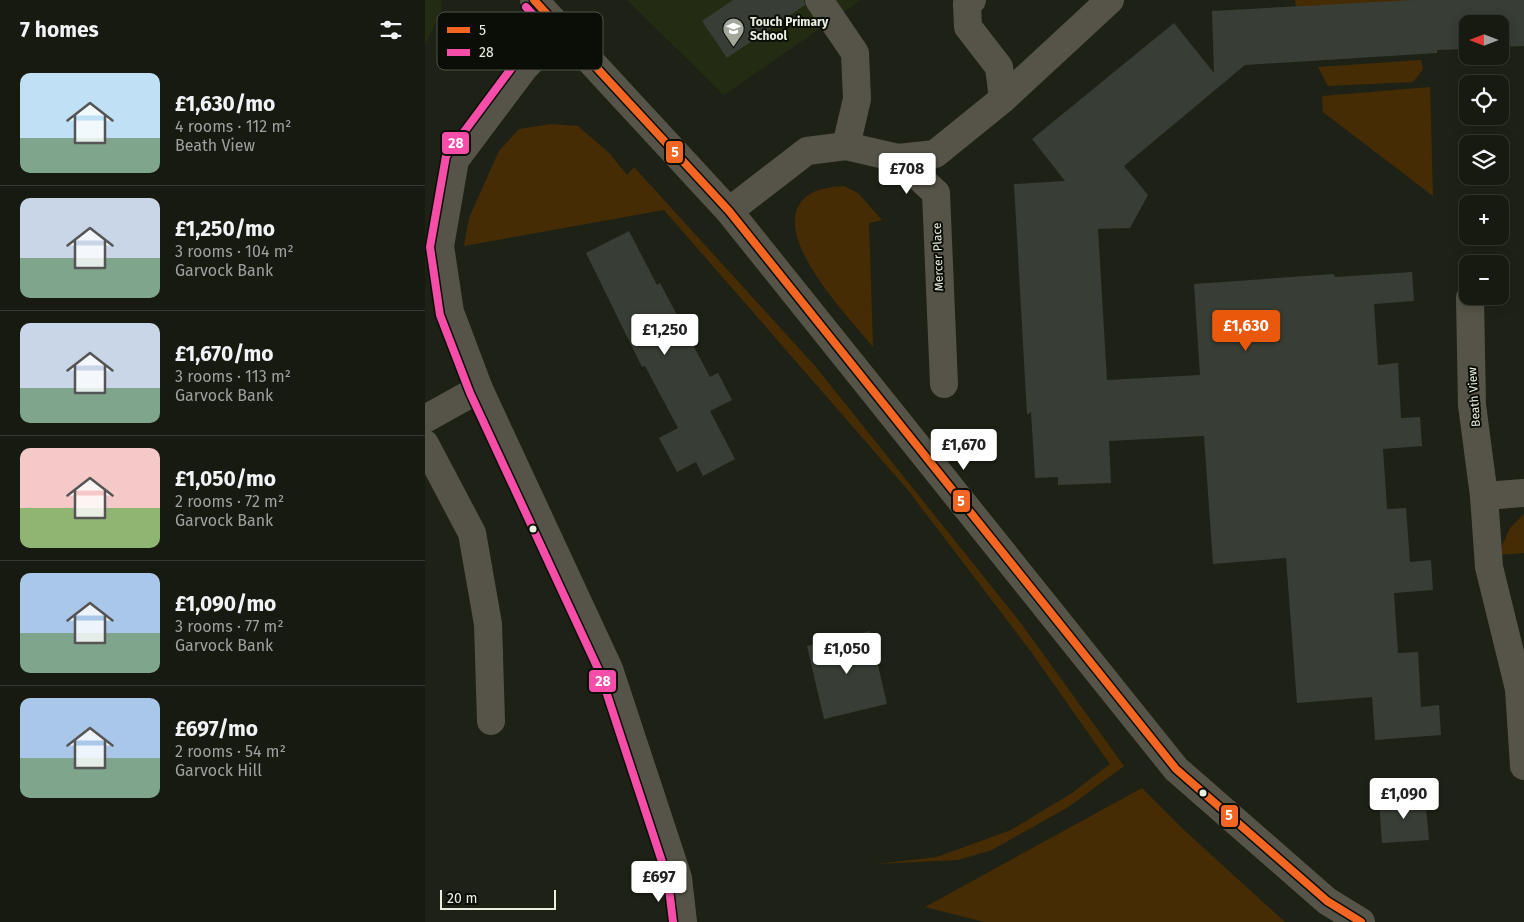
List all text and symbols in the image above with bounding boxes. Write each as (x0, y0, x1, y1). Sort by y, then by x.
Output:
legend (437, 12, 603, 70)
place label: Touch Primary School (750, 15, 829, 43)
north arrow (1459, 15, 1509, 65)
map controls (1459, 15, 1509, 305)
icon: filters (377, 16, 405, 44)
text: 7 homes (20, 17, 99, 43)
school or university icon: Touch Primary School (722, 17, 746, 48)
text: 5 (479, 22, 486, 39)
text: 28 (479, 44, 494, 61)
button: locate (1459, 75, 1509, 125)
text: £1,630/mo (175, 91, 275, 117)
icon: home (60, 93, 120, 153)
text: 4 rooms · 112 m² (175, 117, 291, 136)
line badge: 28 (441, 131, 470, 155)
text: 28 (448, 135, 464, 152)
button: layers (1459, 135, 1509, 185)
text: Beath View (175, 136, 255, 155)
line badge: 5 (665, 140, 684, 164)
text: 5 (671, 144, 679, 161)
pin: £708 (877, 152, 937, 195)
text: £708 (890, 159, 924, 178)
button: + (1459, 195, 1509, 245)
text: £1,250/mo (175, 216, 275, 242)
icon: home (60, 218, 120, 278)
street label: Mercer Place (930, 222, 946, 292)
text: 3 rooms · 104 m² (175, 242, 294, 261)
button: − (1459, 255, 1509, 305)
text: Garvock Bank (175, 261, 273, 280)
pin: £1,630 (1205, 310, 1287, 352)
pin: £1,250 (624, 314, 706, 356)
text: £1,630 (1223, 316, 1269, 335)
text: £1,250 (642, 320, 688, 339)
text: £1,670/mo (175, 341, 274, 367)
icon: home (60, 343, 120, 403)
street label: Beath View (1465, 366, 1483, 427)
text: 3 rooms · 113 m² (175, 367, 291, 386)
text: Garvock Bank (175, 386, 273, 405)
pin: £1,670 (923, 428, 1005, 471)
text: £1,670 (942, 435, 986, 454)
text: £1,050/mo (175, 466, 276, 492)
icon: home (60, 468, 120, 528)
line badge: 5 (952, 489, 971, 513)
text: 2 rooms · 72 m² (175, 492, 284, 511)
text: 5 (957, 493, 965, 510)
text: Garvock Bank (175, 511, 273, 530)
unlabelled marker (528, 524, 538, 534)
text: £1,090/mo (175, 591, 276, 617)
icon: home (60, 593, 120, 653)
text: 3 rooms · 77 m² (175, 617, 284, 636)
pin: £1,050 (806, 632, 888, 675)
text: Garvock Bank (175, 636, 273, 655)
text: £1,050 (824, 639, 870, 658)
line badge: 28 (588, 669, 617, 693)
text: 28 (595, 673, 611, 690)
text: £697/mo (175, 716, 258, 742)
icon: home (60, 718, 120, 778)
text: 2 rooms · 54 m² (175, 742, 286, 761)
text: Garvock Hill (175, 761, 262, 780)
pin: £1,090 (1363, 778, 1445, 820)
text: £1,090 (1381, 784, 1427, 803)
unlabelled marker (1198, 788, 1208, 798)
line badge: 5 (1220, 804, 1239, 828)
text: 5 (1225, 807, 1233, 824)
pin: £697 (629, 860, 689, 903)
text: £697 (642, 867, 676, 886)
scale bar (440, 887, 556, 910)
text: 20 m (447, 890, 477, 907)

